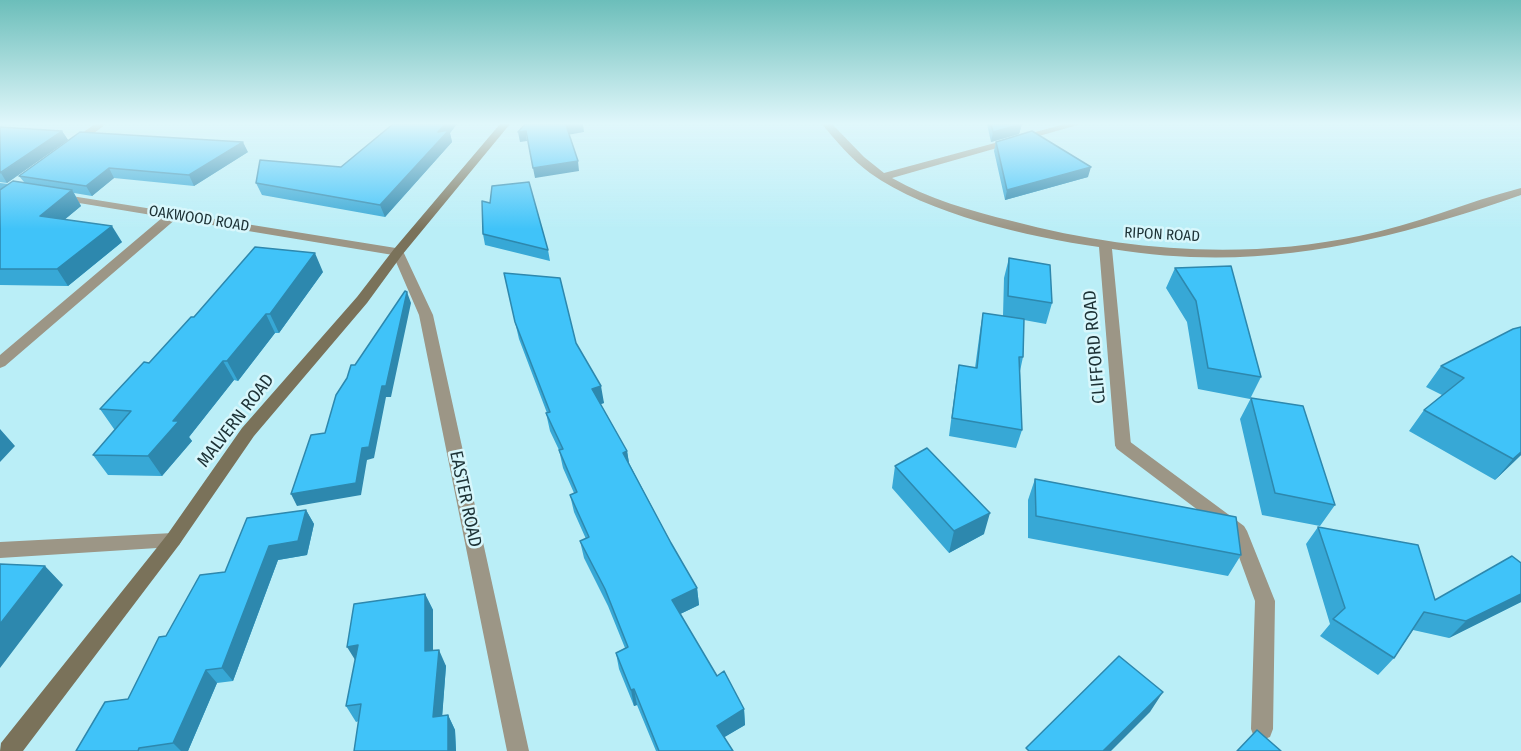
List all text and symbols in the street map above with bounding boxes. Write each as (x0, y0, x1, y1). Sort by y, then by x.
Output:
street label: OAKWOOD ROAD (148, 202, 250, 236)
street label: RIPON ROAD (1124, 224, 1200, 246)
street label: CLIFFORD ROAD (1079, 289, 1111, 405)
street label: MALVERN ROAD (193, 370, 279, 472)
street label: EASTER ROAD (444, 449, 486, 549)

